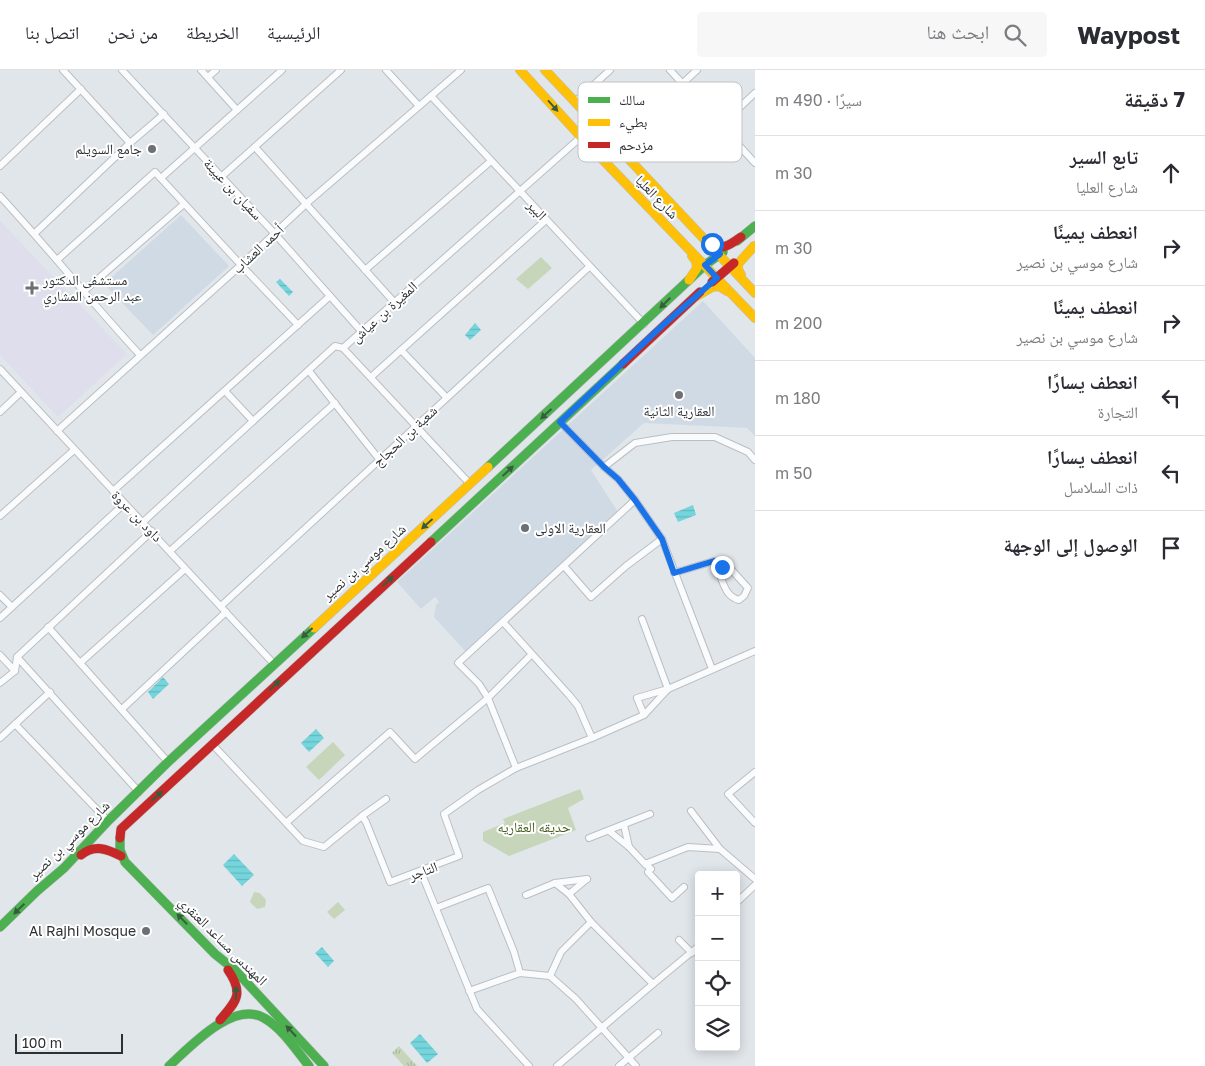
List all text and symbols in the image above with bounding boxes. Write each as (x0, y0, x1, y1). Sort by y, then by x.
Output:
search box (697, 12, 1047, 57)
text: ابحث هنا (926, 20, 989, 43)
text: Waypost (1077, 20, 1180, 49)
text: اتصل بنا (25, 21, 79, 43)
text: من نحن (107, 21, 158, 43)
text: الخريطة (186, 21, 239, 43)
text: الرئيسية (267, 21, 320, 43)
icon: search (1001, 21, 1029, 49)
legend (578, 82, 742, 162)
text: 7 دقيقة (1124, 86, 1185, 112)
text: سيرًا · 490 m (775, 90, 862, 110)
text: سالك (619, 91, 645, 108)
one-way arrow (547, 100, 559, 112)
text: بطيء (619, 113, 648, 134)
text: مزدحم (619, 136, 653, 155)
place label: جامع السويلم (75, 140, 142, 159)
marker: جامع السويلم (146, 143, 158, 155)
text: تابع السير (1070, 145, 1138, 168)
street label: سفيان بن عيينة (200, 154, 266, 224)
icon: ahead (1157, 159, 1185, 187)
text: 30 m (775, 163, 812, 183)
street label: شارع العليا (631, 171, 682, 223)
text: شارع العليا (1076, 177, 1138, 197)
street label: البير (523, 195, 551, 224)
text: انعطف يمينًا (1053, 220, 1138, 243)
street label: أحمد العشاب (228, 221, 287, 277)
route start (701, 233, 724, 256)
icon: right (1157, 234, 1185, 262)
text: 30 m (775, 238, 812, 258)
text: شارع موسي بن نصير (1016, 252, 1138, 272)
place label: مستشفى الدكتور عبد الرحمن المشاري (42, 271, 142, 308)
street label: المغيرة بن عياش (347, 277, 421, 347)
marker: مستشفى الدكتور عبد الرحمن المشاري (25, 281, 39, 295)
text: انعطف يمينًا (1053, 295, 1138, 318)
one-way arrow (660, 297, 672, 309)
icon: right (1157, 309, 1185, 337)
text: 200 m (775, 313, 822, 333)
text: شارع موسي بن نصير (1016, 327, 1138, 347)
text: انعطف يسارًا (1047, 370, 1138, 393)
icon: left (1157, 384, 1185, 412)
text: 180 m (775, 388, 821, 408)
marker: العقارية الثانية (673, 389, 685, 401)
street label: شعبة بن الحجاج (369, 402, 442, 471)
place label: العقارية الثانية (643, 402, 715, 420)
text: التجارة (1098, 402, 1138, 422)
one-way arrow (541, 408, 553, 420)
text: انعطف يسارًا (1047, 445, 1138, 468)
icon: left (1157, 459, 1185, 487)
text: 50 m (775, 463, 812, 483)
one-way arrow (501, 465, 513, 477)
text: ذات السلاسل (1064, 477, 1138, 497)
street label: داود بن عروة (108, 486, 166, 546)
one-way arrow (421, 518, 433, 530)
place label: العقارية الاولى (535, 519, 606, 537)
street label: شارع موسي بن نصير (318, 520, 411, 607)
marker: العقارية الاولى (519, 522, 531, 534)
text: الوصول إلى الوجهة (1004, 533, 1138, 556)
icon: arrive (1157, 534, 1185, 562)
route end (711, 556, 734, 579)
one-way arrow (382, 575, 394, 587)
one-way arrow (300, 628, 313, 639)
one-way arrow (269, 679, 281, 691)
one-way arrow (150, 790, 162, 802)
street label: شارع موسي بن نصير (24, 797, 115, 886)
park label: حديقه العقاريه (497, 818, 571, 836)
street label: التاجر (405, 858, 440, 885)
map controls (695, 871, 740, 1051)
button: + (695, 871, 740, 916)
street label: المهندس مساعد العنقري (173, 893, 271, 991)
one-way arrow (13, 903, 25, 915)
one-way arrow (176, 913, 188, 925)
button: − (695, 916, 740, 961)
place label: Al Rajhi Mosque (29, 922, 136, 939)
marker: Al Rajhi Mosque (140, 925, 152, 937)
button: locate (695, 961, 740, 1006)
one-way arrow (232, 984, 240, 1000)
button: layers (695, 1006, 740, 1051)
one-way arrow (285, 1025, 297, 1037)
scale bar (15, 1031, 122, 1054)
text: 100 m (22, 1034, 62, 1051)

